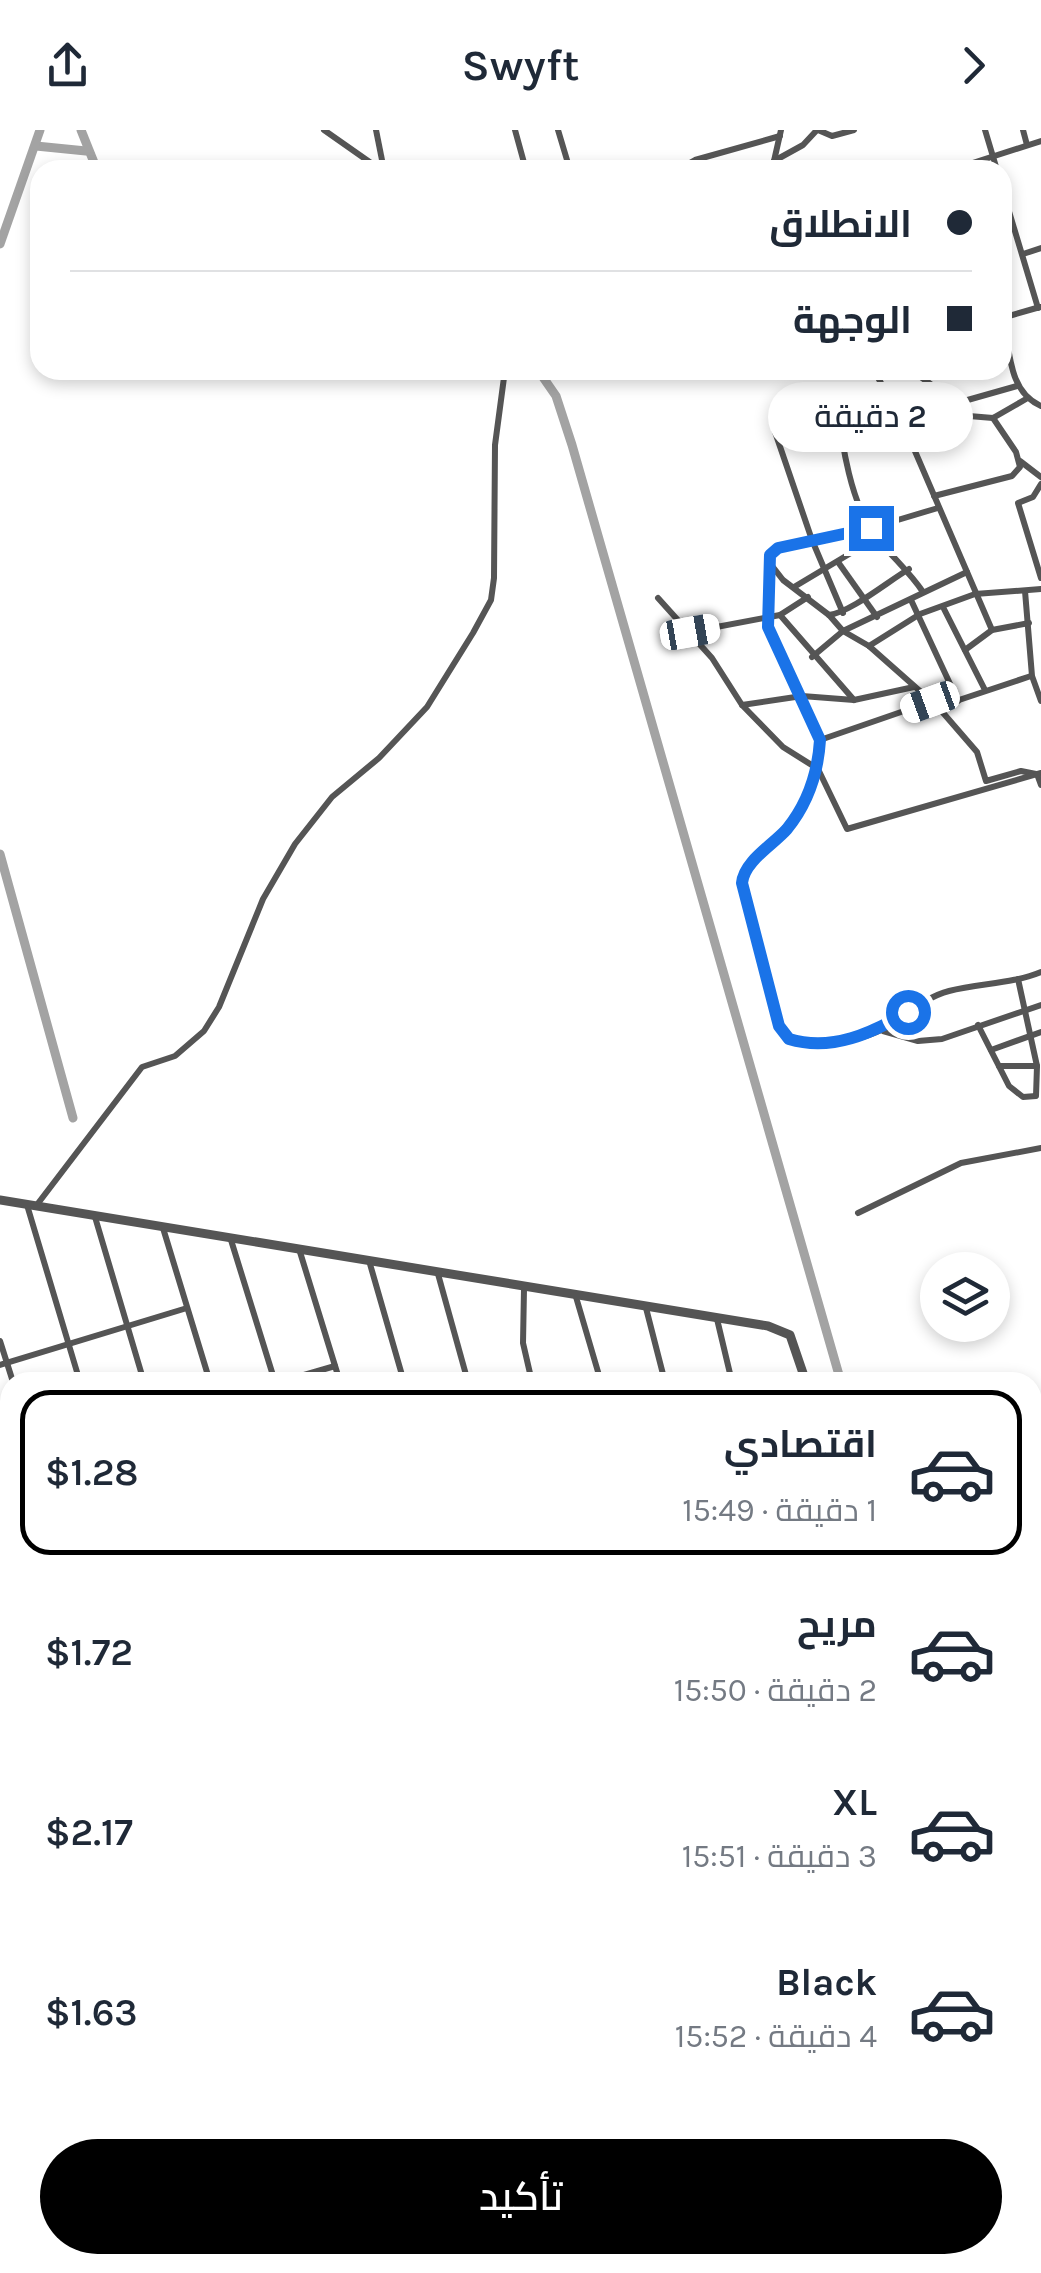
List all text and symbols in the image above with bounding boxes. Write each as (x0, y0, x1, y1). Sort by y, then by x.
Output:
icon: share (40, 38, 95, 93)
icon: forward (946, 38, 1001, 93)
text: Swyft (462, 39, 579, 91)
text: الانطلاق (769, 202, 912, 247)
text: الوجهة (793, 298, 912, 343)
callout: 2 دقيقة (768, 383, 974, 453)
text: 2 دقيقة (814, 398, 927, 435)
route end (849, 506, 894, 551)
car (658, 612, 722, 652)
car (897, 678, 963, 726)
route start (886, 990, 931, 1035)
map controls (920, 1252, 1010, 1342)
button: layers (920, 1252, 1010, 1342)
text: اقتصادي (724, 1422, 877, 1467)
icon: car (907, 1428, 997, 1518)
text: $1.28 (45, 1450, 139, 1495)
text: 1 دقيقة · 15:49 (682, 1492, 877, 1529)
text: مريح (797, 1602, 877, 1647)
icon: car (907, 1608, 997, 1698)
text: $1.72 (45, 1630, 133, 1675)
text: 2 دقيقة · 15:50 (674, 1672, 877, 1709)
text: XL (832, 1780, 877, 1825)
icon: car (907, 1788, 997, 1878)
text: $2.17 (45, 1810, 133, 1855)
text: 3 دقيقة · 15:51 (682, 1838, 877, 1875)
text: Black (776, 1960, 877, 2005)
icon: car (907, 1968, 997, 2058)
text: $1.63 (45, 1990, 138, 2035)
text: 4 دقيقة · 15:52 (675, 2018, 877, 2055)
button: تأكيد (40, 2139, 1002, 2254)

